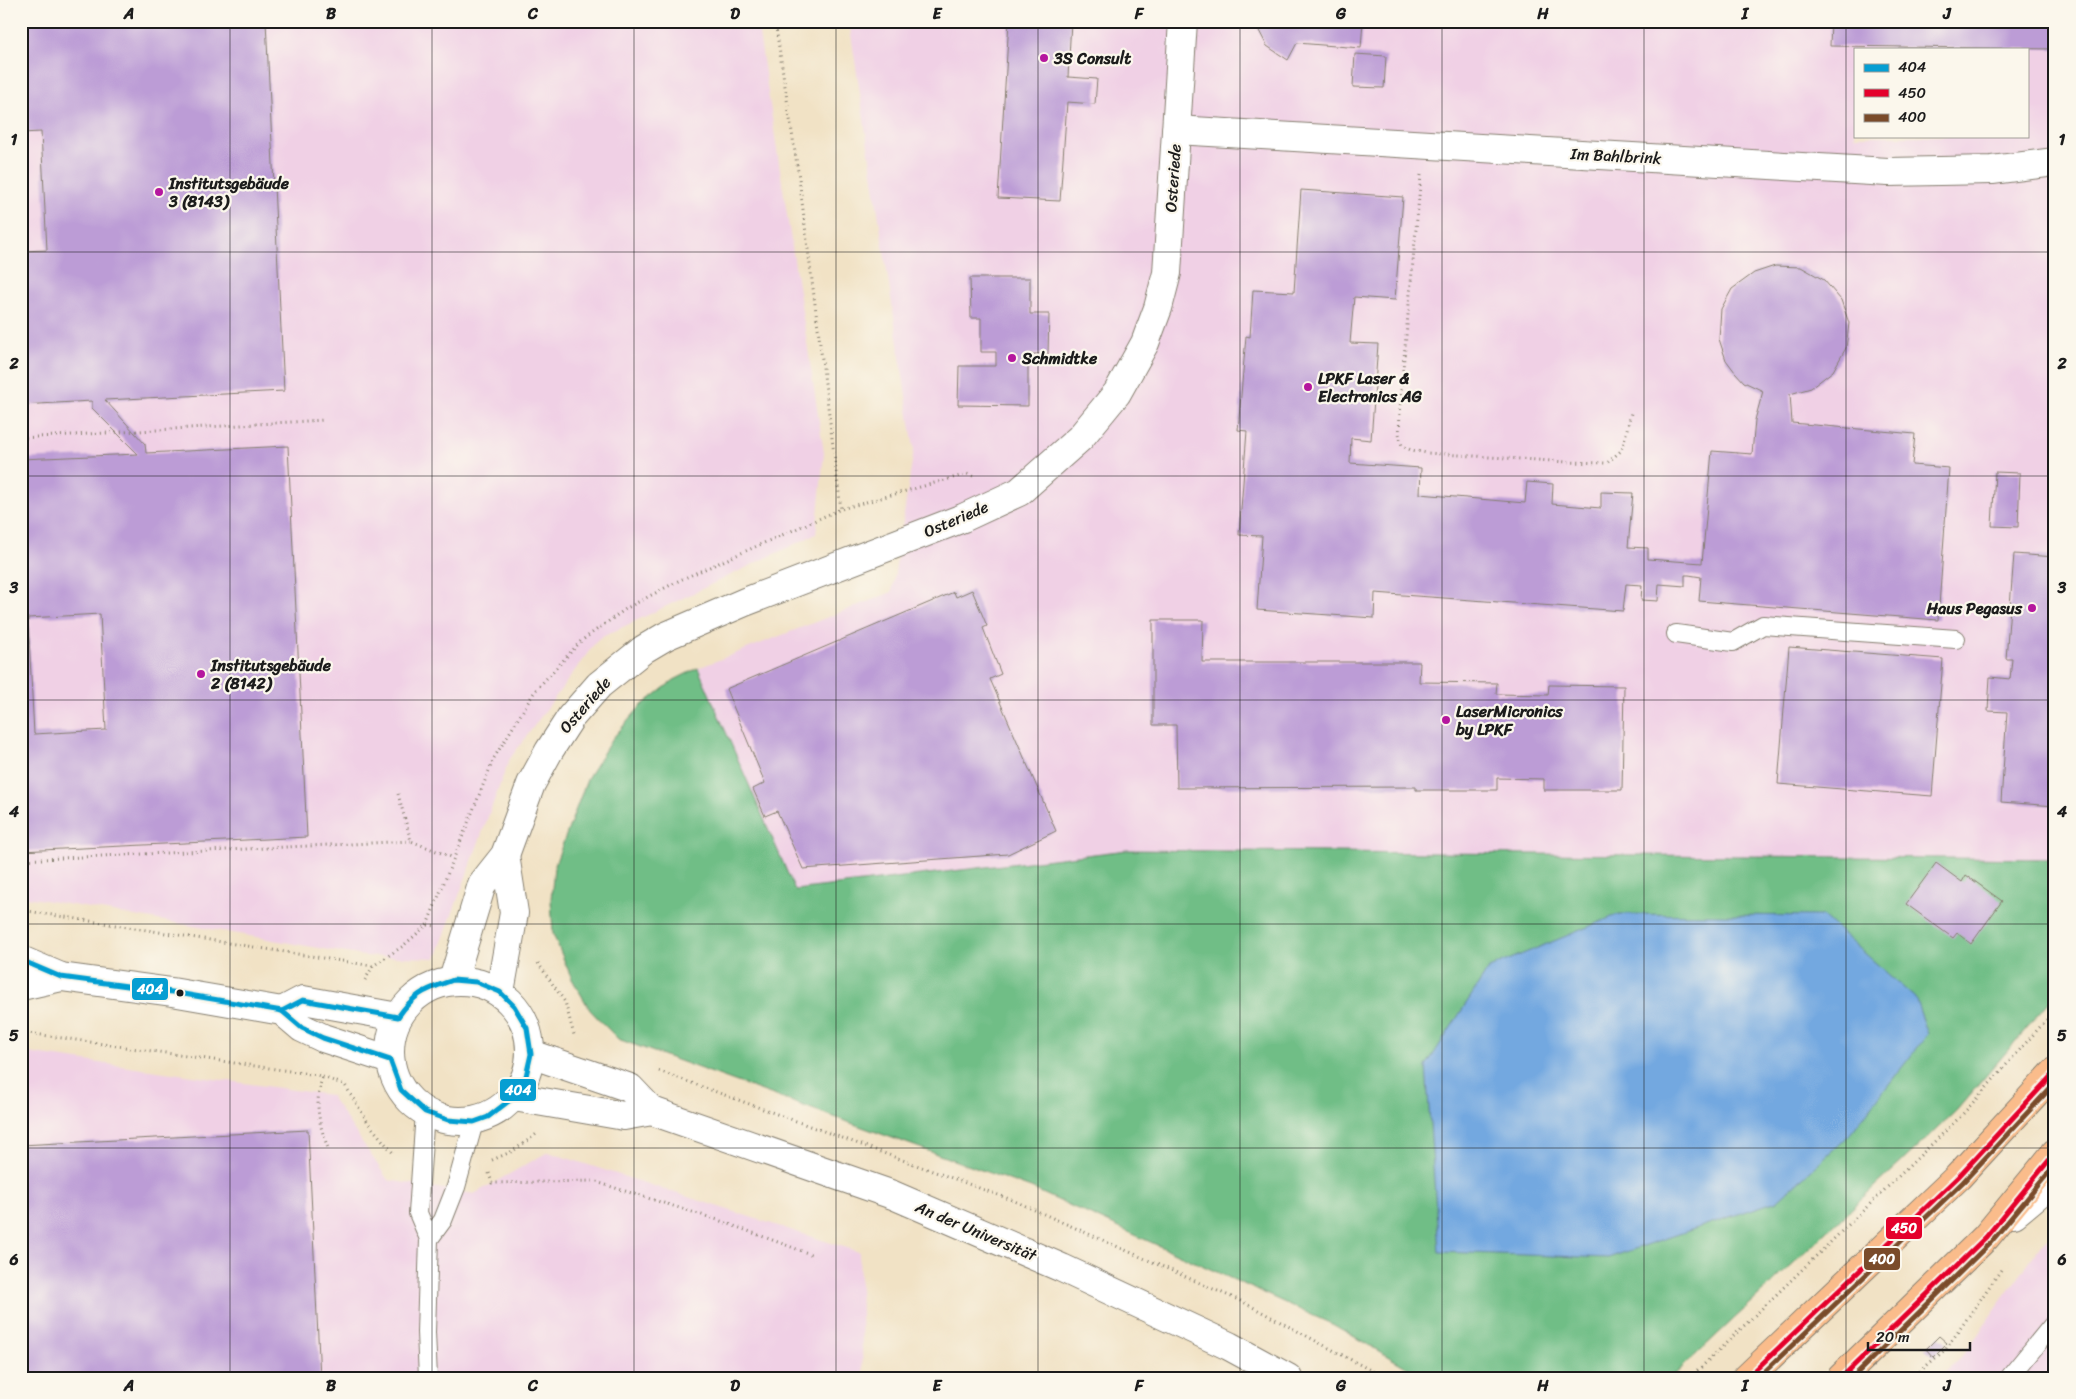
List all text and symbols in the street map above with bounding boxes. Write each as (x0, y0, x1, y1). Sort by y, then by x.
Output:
text: A (123, 0, 134, 28)
text: B (326, 0, 337, 28)
text: C (527, 0, 539, 28)
text: D (730, 0, 740, 28)
text: E (933, 0, 943, 28)
text: F (1134, 0, 1145, 28)
text: G (1335, 0, 1347, 28)
text: H (1536, 0, 1549, 28)
text: I (1741, 0, 1750, 28)
text: J (1942, 0, 1952, 28)
place label: 3S Consult (1053, 44, 1131, 73)
legend (1854, 48, 2028, 138)
marker: 3S Consult (1038, 52, 1050, 64)
text: 404 (1898, 54, 1926, 80)
text: 450 (1898, 80, 1926, 106)
text: 400 (1898, 104, 1926, 130)
text: 1 (11, 125, 18, 154)
text: 1 (2059, 125, 2066, 154)
street label: Im Bahlbrink (1569, 139, 1663, 173)
street label: Osteriede (1156, 143, 1190, 213)
place label: Institutsgebäude 3 (8143) (168, 169, 290, 216)
marker: Institutsgebäude 3 (8143) (153, 186, 165, 198)
place label: Schmidtke (1021, 344, 1098, 373)
text: 2 (8, 349, 19, 378)
text: 2 (2056, 349, 2067, 378)
marker: Schmidtke (1006, 352, 1018, 364)
place label: LPKF Laser & Electronics AG (1318, 364, 1423, 411)
marker: LPKF Laser & Electronics AG (1302, 381, 1314, 393)
street label: Osteriede (919, 492, 993, 546)
text: 3 (9, 573, 19, 602)
text: 3 (2057, 573, 2067, 602)
place label: Haus Pegasus (1926, 594, 2023, 623)
marker: Haus Pegasus (2026, 602, 2038, 614)
place label: Institutsgebäude 2 (8142) (210, 651, 332, 698)
marker: Institutsgebäude 2 (8142) (195, 668, 207, 680)
street label: Osteriede (552, 670, 618, 740)
place label: LaserMicronics by LPKF (1455, 697, 1563, 744)
marker: LaserMicronics by LPKF (1440, 714, 1452, 726)
text: 4 (8, 797, 19, 826)
text: 4 (2056, 797, 2067, 826)
line badge: 404 (131, 977, 169, 1001)
text: 404 (136, 977, 163, 1002)
unlabelled marker (175, 988, 185, 998)
text: 5 (9, 1021, 19, 1050)
text: 5 (2057, 1021, 2067, 1050)
line badge: 404 (499, 1078, 537, 1102)
text: 404 (504, 1078, 531, 1103)
street label: An der Universität (910, 1192, 1042, 1270)
line badge: 450 (1885, 1216, 1923, 1240)
text: 450 (1890, 1216, 1917, 1241)
text: 6 (8, 1245, 19, 1274)
text: 6 (2056, 1245, 2067, 1274)
line badge: 400 (1863, 1247, 1901, 1271)
text: 400 (1868, 1247, 1895, 1272)
scale bar (1868, 1319, 1971, 1351)
text: 20 m (1876, 1324, 1910, 1350)
text: A (123, 1371, 134, 1399)
text: B (326, 1371, 337, 1399)
text: C (527, 1371, 539, 1399)
text: D (730, 1371, 740, 1399)
text: E (933, 1371, 943, 1399)
text: F (1134, 1371, 1145, 1399)
text: G (1335, 1371, 1347, 1399)
text: H (1536, 1371, 1549, 1399)
text: I (1741, 1371, 1750, 1399)
text: J (1942, 1371, 1952, 1399)

